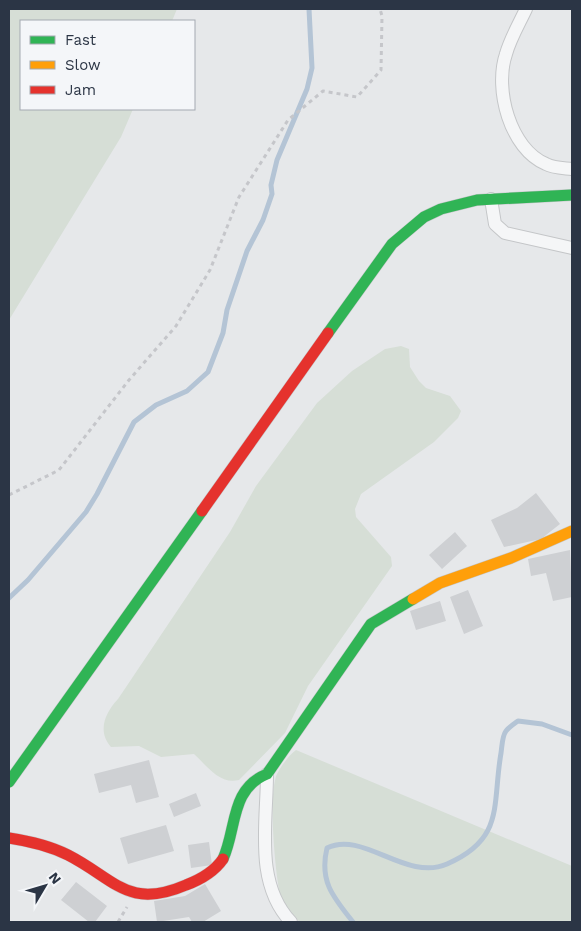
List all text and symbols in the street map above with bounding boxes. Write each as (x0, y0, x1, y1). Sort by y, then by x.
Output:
legend (20, 20, 195, 110)
text: Fast (65, 31, 97, 49)
text: Slow (65, 56, 101, 74)
text: Jam (65, 81, 96, 99)
north arrow (20, 861, 70, 911)
text: N (46, 869, 65, 887)

